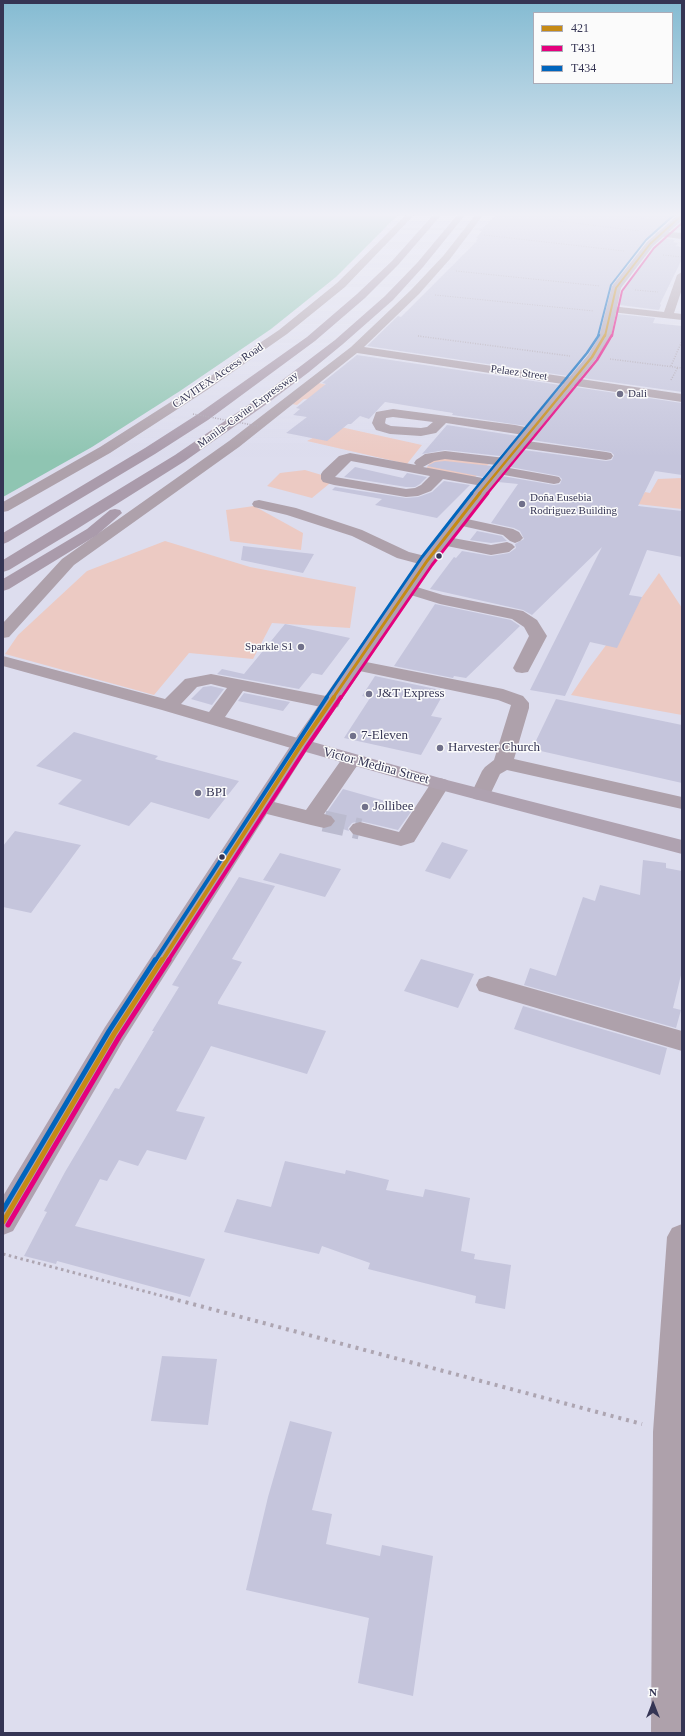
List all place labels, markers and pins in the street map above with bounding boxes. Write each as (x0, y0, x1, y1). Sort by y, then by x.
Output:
place label: Dali (628, 387, 647, 401)
marker: Dali (615, 389, 625, 399)
place label: Doña Eusebia Rodriguez Building (530, 491, 617, 517)
marker: Doña Eusebia Rodriguez Building (517, 499, 527, 509)
unlabelled marker (434, 551, 444, 561)
place label: Sparkle S1 (245, 640, 293, 654)
marker: Sparkle S1 (296, 642, 306, 652)
place label: J&T Express (377, 686, 445, 702)
marker: J&T Express (364, 689, 374, 699)
place label: 7-Eleven (361, 728, 408, 744)
marker: 7-Eleven (348, 731, 358, 741)
place label: Harvester Church (448, 740, 540, 756)
marker: Harvester Church (435, 743, 445, 753)
place label: BPI (206, 785, 226, 801)
marker: BPI (193, 788, 203, 798)
place label: Jollibee (373, 799, 413, 815)
marker: Jollibee (360, 802, 370, 812)
unlabelled marker (217, 852, 227, 862)

